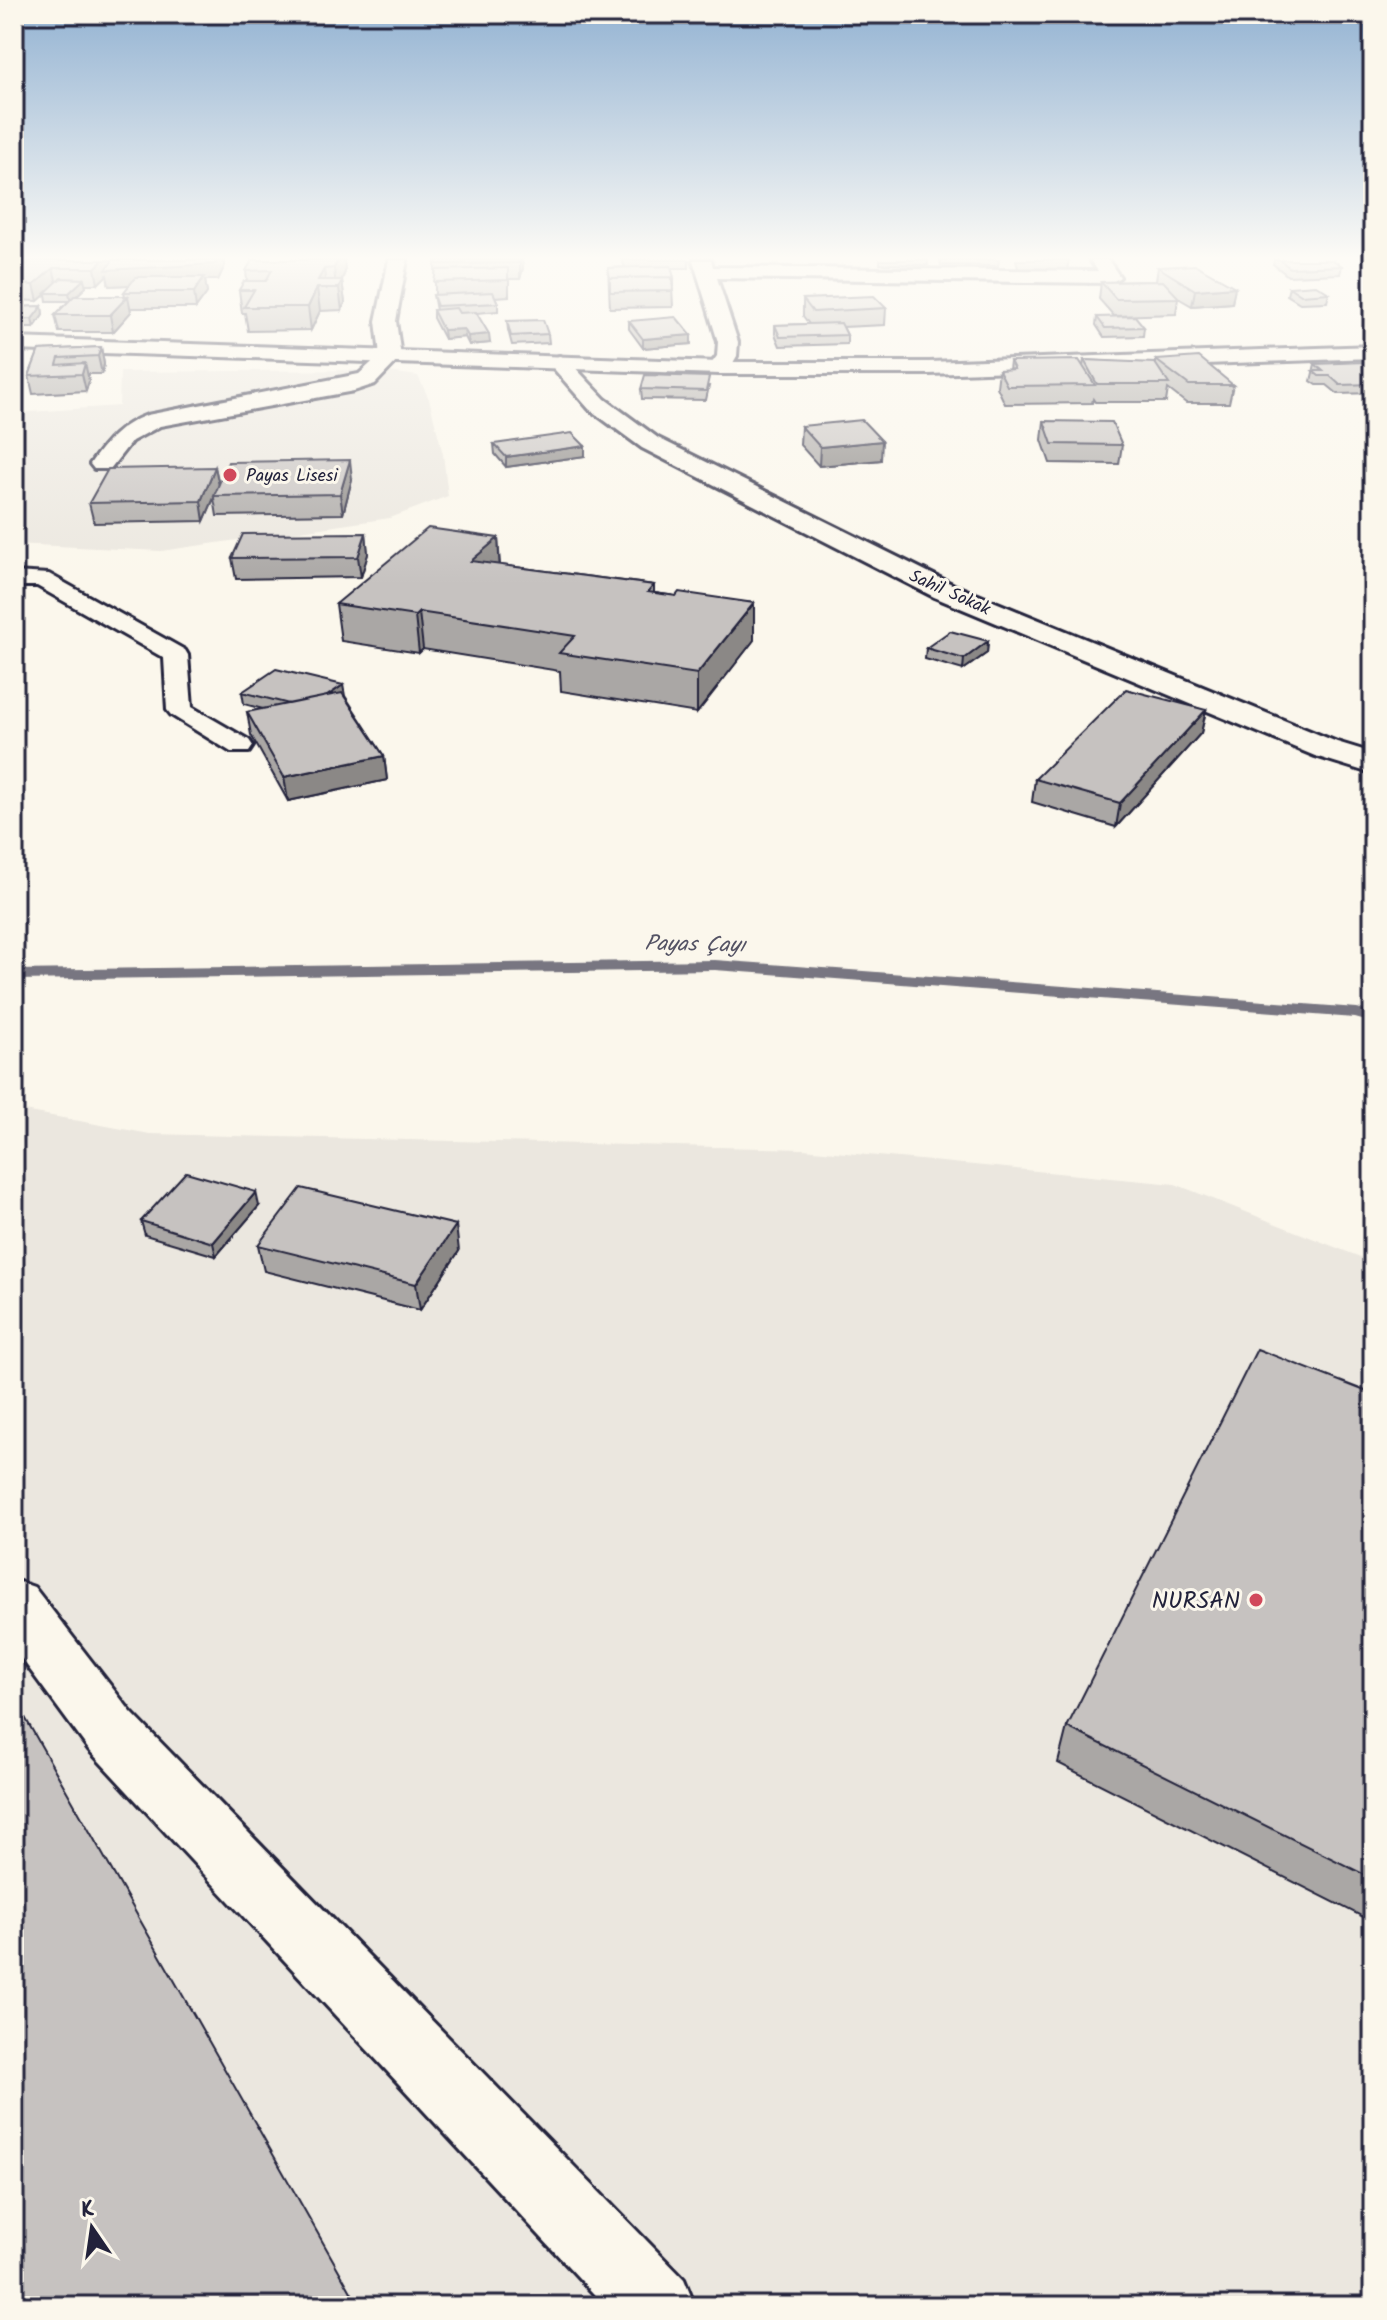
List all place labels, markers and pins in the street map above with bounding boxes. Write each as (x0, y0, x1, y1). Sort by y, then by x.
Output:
place label: Payas Lisesi (246, 462, 339, 491)
marker: Payas Lisesi (221, 466, 239, 484)
place label: NURSAN (1152, 1582, 1240, 1621)
marker: NURSAN (1247, 1591, 1265, 1609)

